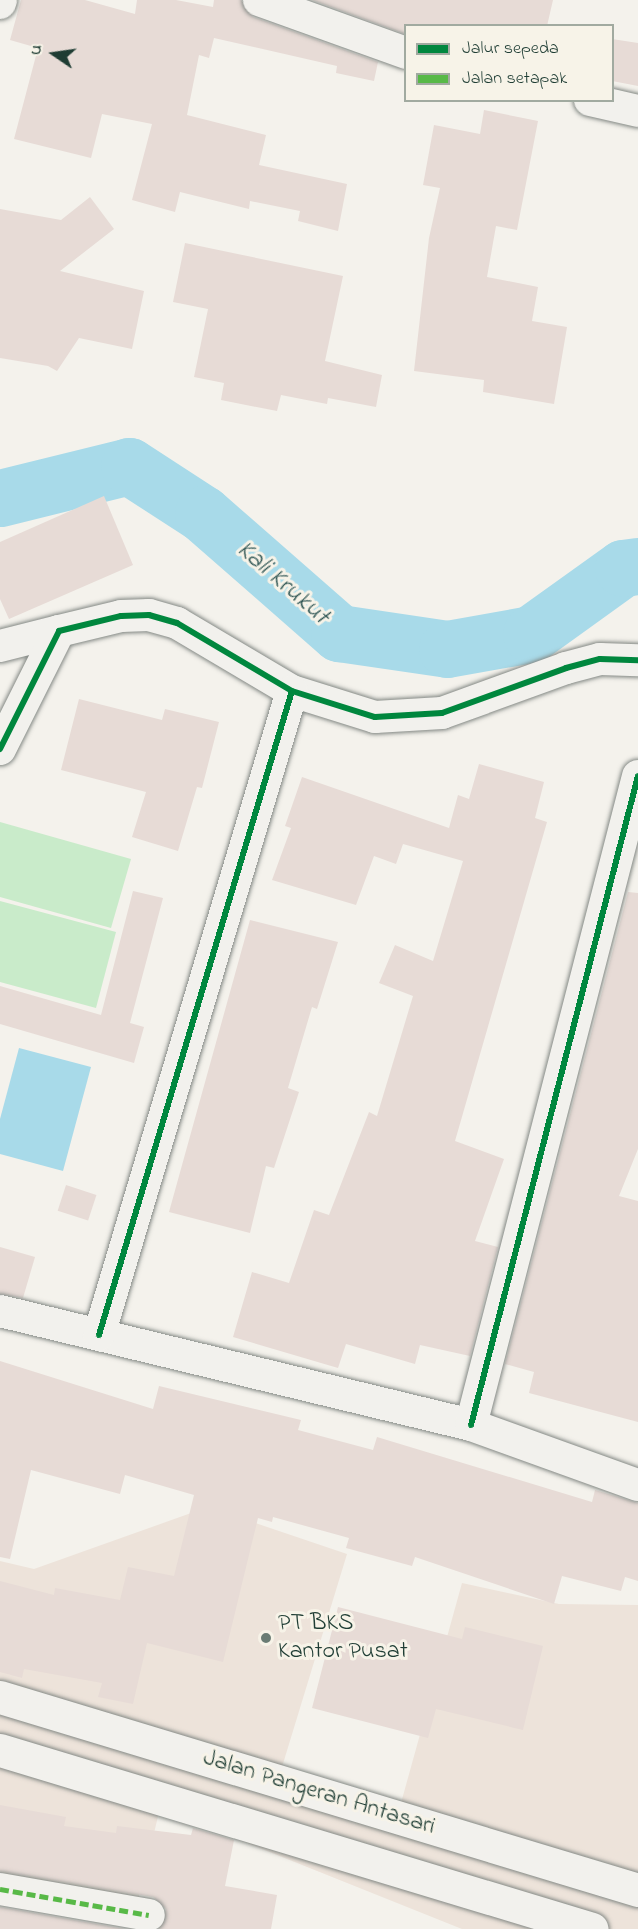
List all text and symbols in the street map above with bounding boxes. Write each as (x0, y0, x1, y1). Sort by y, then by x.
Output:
north arrow (24, 24, 84, 84)
legend (404, 24, 614, 102)
text: Jalur sepeda (462, 36, 559, 62)
text: U (24, 42, 49, 58)
text: Jalan setapak (462, 66, 567, 92)
water label: Kali Krukut (229, 535, 335, 633)
place label: PT BKS Kantor Pusat (278, 1610, 408, 1666)
marker: PT BKS Kantor Pusat (259, 1631, 273, 1645)
street label: Jalan Pangeran Antasari (200, 1744, 438, 1842)

